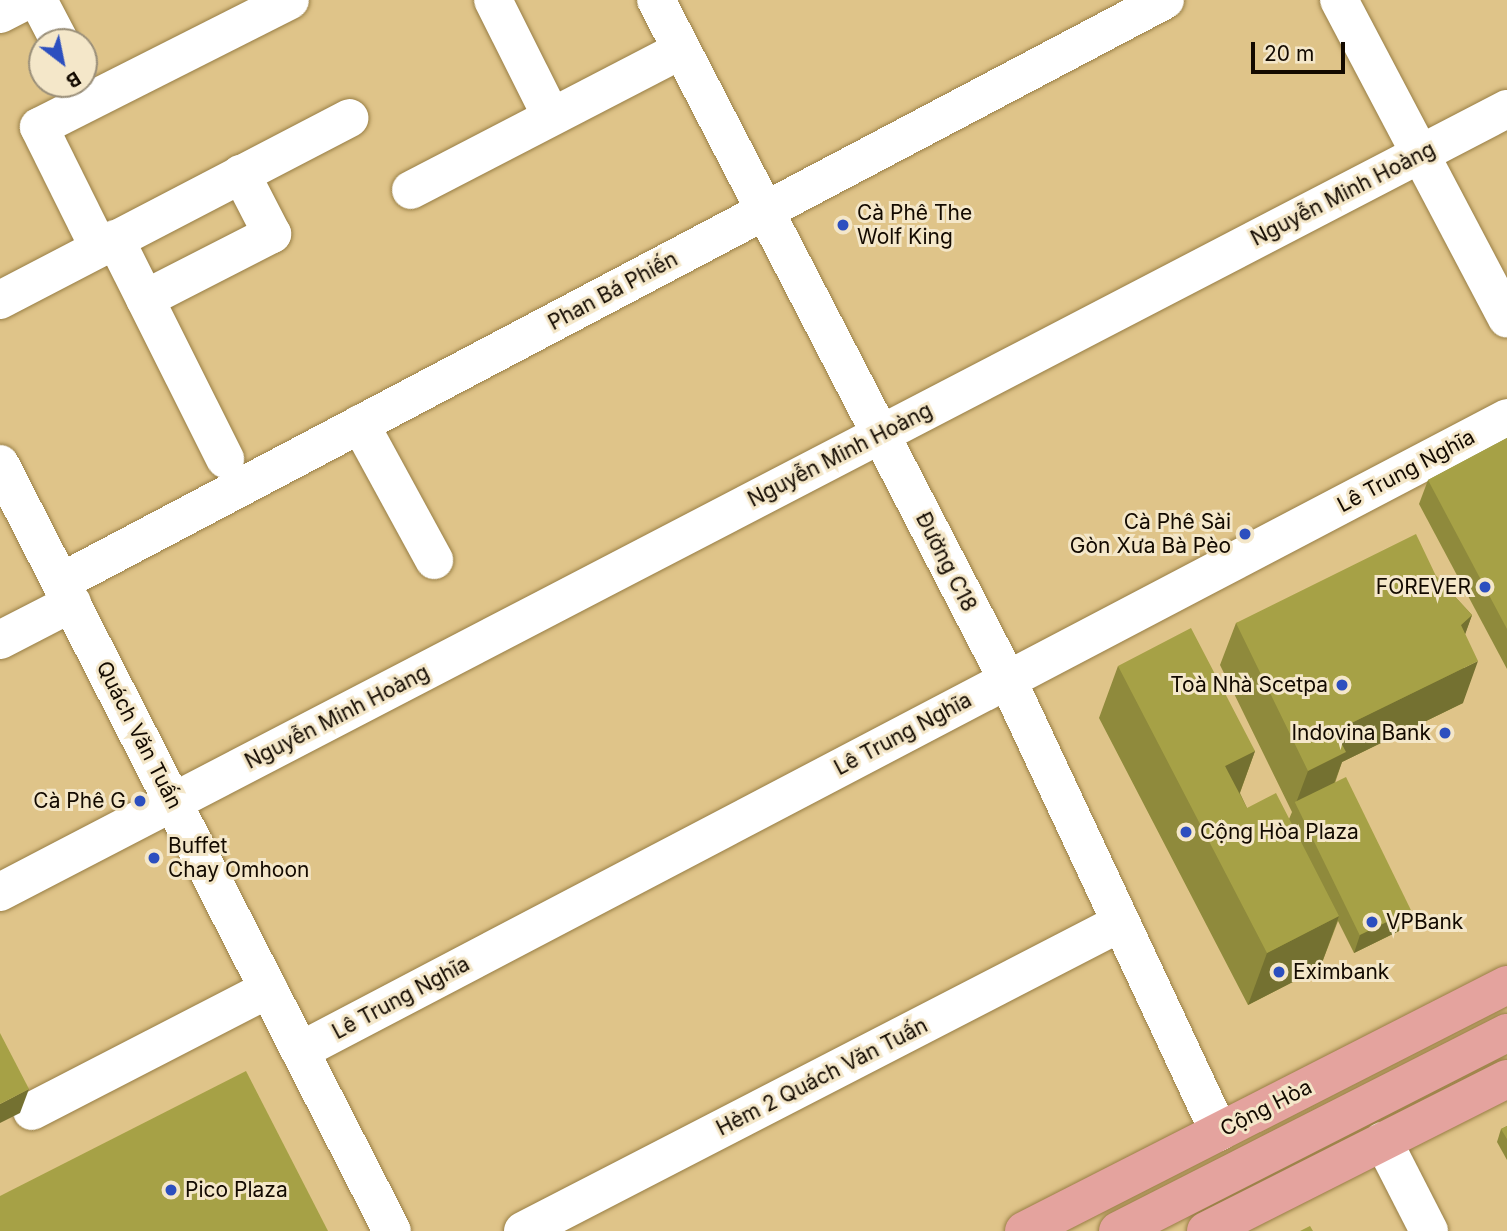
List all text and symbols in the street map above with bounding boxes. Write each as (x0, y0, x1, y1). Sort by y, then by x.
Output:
north arrow (28, 28, 98, 98)
scale bar (1255, 28, 1350, 72)
text: 20 m (1264, 41, 1314, 66)
text: B (62, 66, 85, 93)
street label: Nguyễn Minh Hoàng (1247, 137, 1439, 251)
place label: Cà Phê The Wolf King (857, 200, 972, 250)
marker: Cà Phê The Wolf King (835, 217, 851, 233)
street label: Phan Bá Phiến (544, 246, 682, 336)
street label: Nguyễn Minh Hoàng (744, 398, 936, 512)
street label: Lê Trung Nghĩa (1333, 424, 1479, 518)
street label: Đường C18 (910, 508, 982, 616)
place label: Cà Phê Sài Gòn Xưa Bà Pèo (1070, 509, 1231, 559)
marker: Cà Phê Sài Gòn Xưa Bà Pèo (1237, 526, 1253, 542)
place label: FOREVER (1376, 574, 1471, 600)
marker: FOREVER (1477, 579, 1493, 595)
street label: Quách Văn Tuấn (91, 657, 187, 813)
street label: Nguyễn Minh Hoàng (241, 660, 433, 774)
place label: Toà Nhà Scetpa (1170, 672, 1328, 698)
marker: Toà Nhà Scetpa (1334, 677, 1350, 693)
street label: Lê Trung Nghĩa (830, 687, 976, 781)
place label: Indovina Bank (1291, 720, 1431, 746)
marker: Indovina Bank (1437, 725, 1453, 741)
place label: Cà Phê G (33, 788, 126, 814)
marker: Cà Phê G (132, 793, 148, 809)
place label: Cộng Hòa Plaza (1200, 819, 1359, 845)
marker: Cộng Hòa Plaza (1178, 824, 1194, 840)
place label: Buffet Chay Omhoon (168, 833, 309, 883)
marker: Buffet Chay Omhoon (146, 850, 162, 866)
place label: VPBank (1386, 909, 1463, 935)
marker: VPBank (1364, 914, 1380, 930)
street label: Lê Trung Nghĩa (328, 951, 474, 1045)
place label: Eximbank (1293, 959, 1389, 985)
marker: Eximbank (1271, 964, 1287, 980)
street label: Hẻm 2 Quách Văn Tuấn (712, 1013, 932, 1141)
street label: Cộng Hòa (1216, 1074, 1316, 1142)
place label: Pico Plaza (185, 1177, 288, 1203)
marker: Pico Plaza (163, 1182, 179, 1198)

